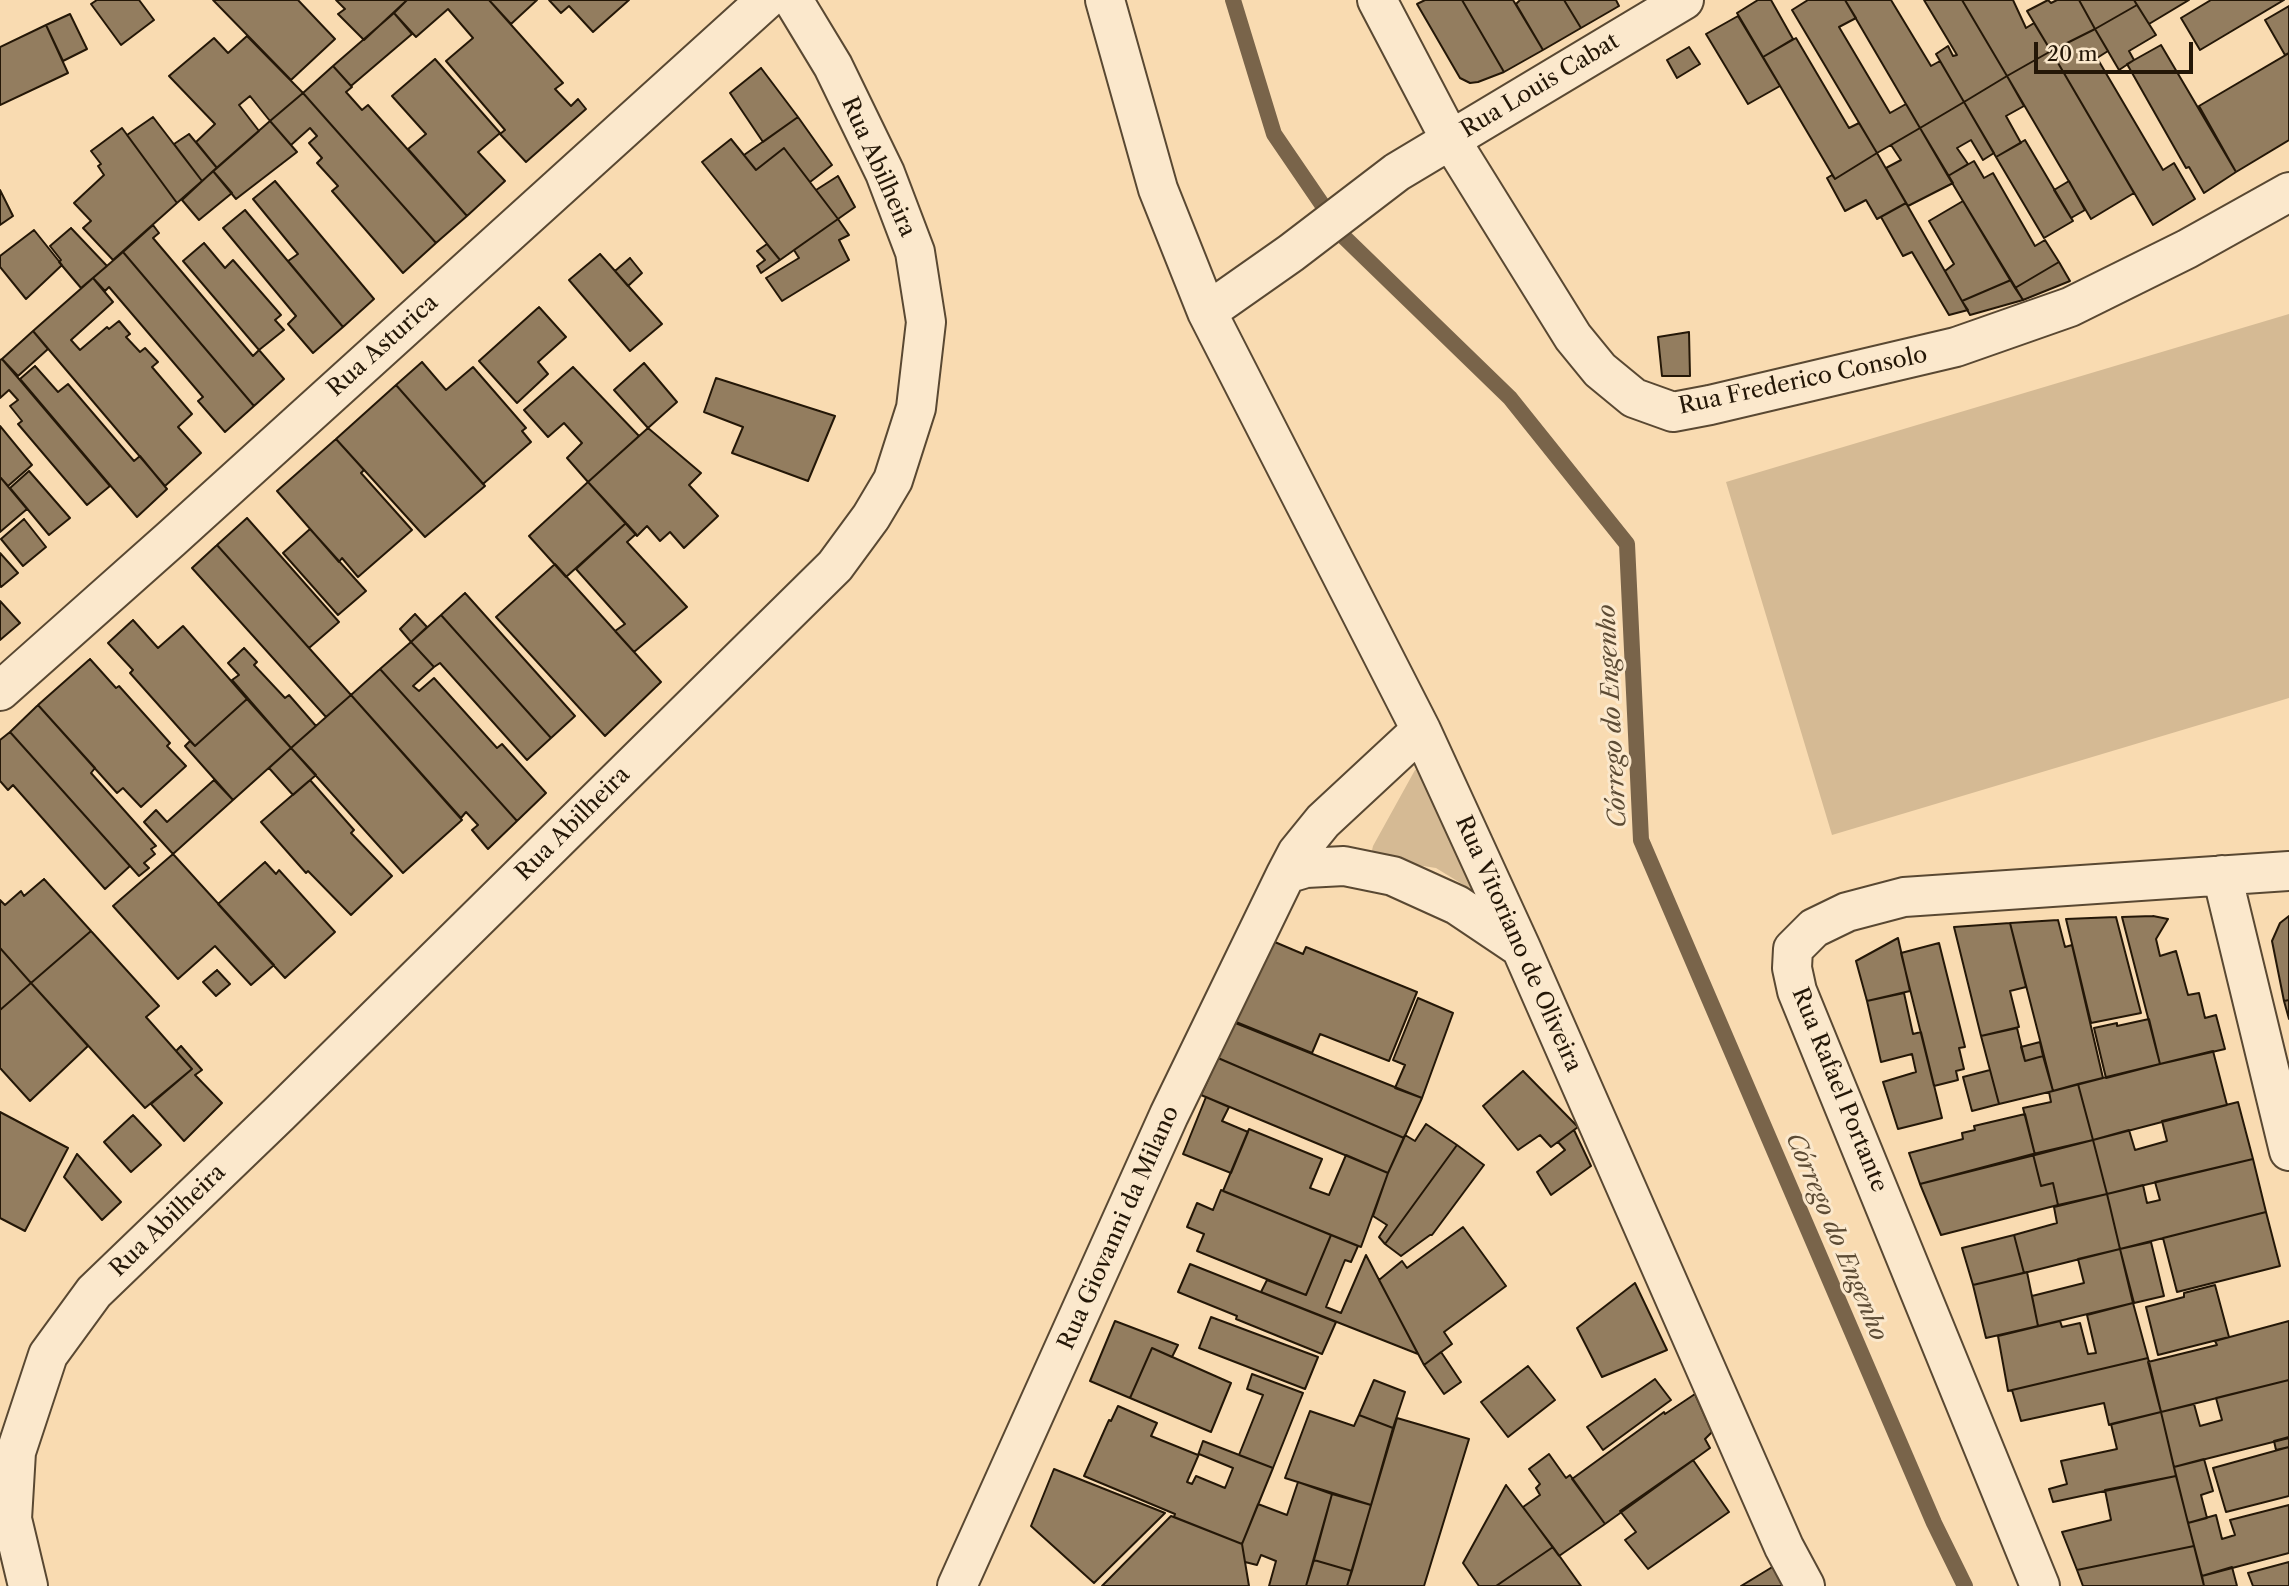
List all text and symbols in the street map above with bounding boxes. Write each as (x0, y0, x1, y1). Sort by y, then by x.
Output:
street label: Rua Louis Cabat (1456, 28, 1624, 144)
scale bar (2037, 28, 2196, 72)
text: 20 m (2047, 41, 2098, 66)
street label: Rua Abilheira (835, 93, 921, 241)
street label: Rua Asturica (322, 289, 444, 403)
street label: Rua Frederico Consolo (1676, 341, 1930, 421)
water label: Córrego do Engenho (1593, 604, 1633, 828)
street label: Rua Abilheira (510, 761, 636, 887)
street label: Rua Vitoriano de Oliveira (1449, 812, 1587, 1076)
street label: Rua Rafael Portante (1785, 984, 1893, 1196)
street label: Rua Giovanni da Milano (1053, 1102, 1185, 1354)
water label: Córrego do Engenho (1779, 1129, 1893, 1345)
street label: Rua Abilheira (104, 1159, 232, 1283)

